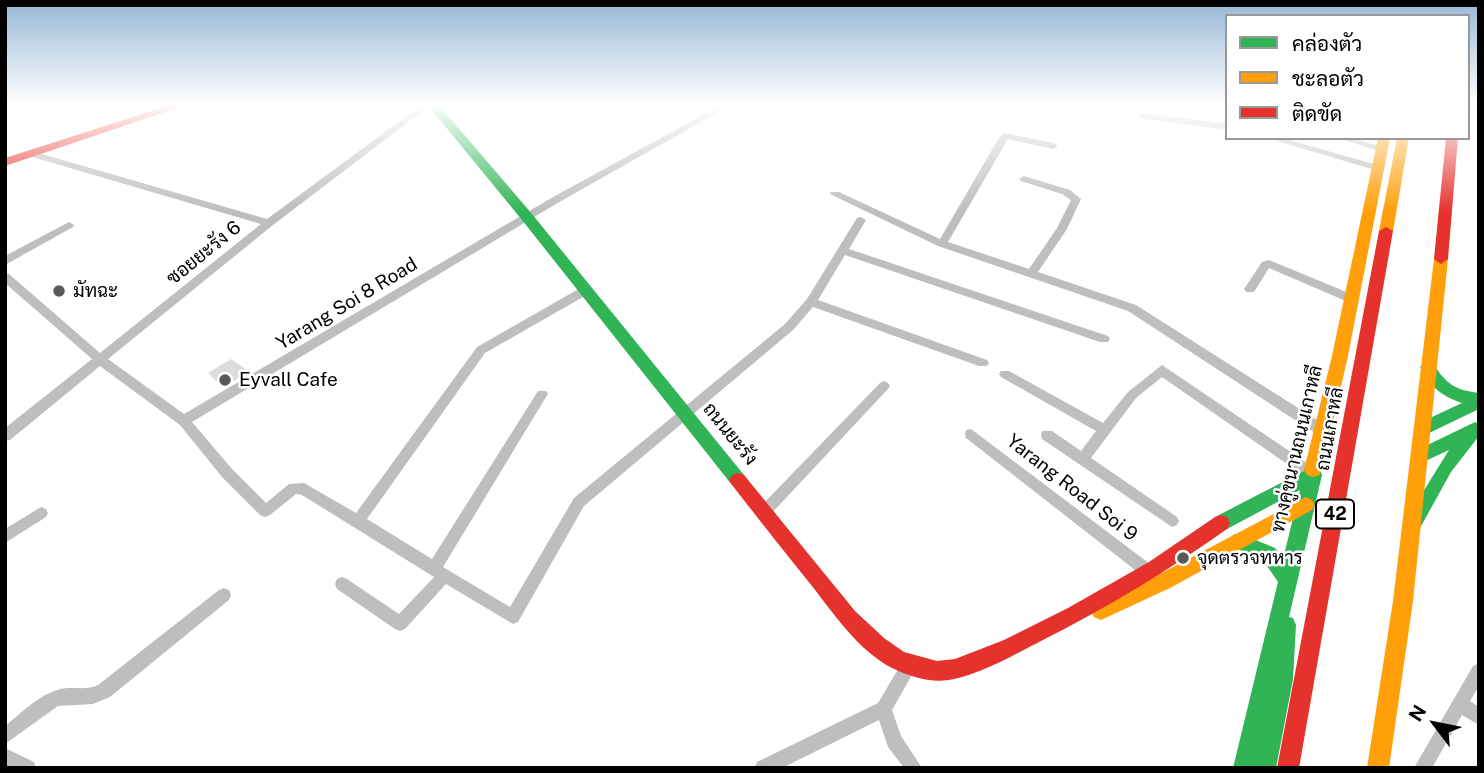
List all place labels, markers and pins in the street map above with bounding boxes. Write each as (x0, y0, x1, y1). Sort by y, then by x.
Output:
place label: มัทฉะ (73, 280, 118, 302)
marker: มัทฉะ (51, 283, 67, 299)
place label: Eyvall Cafe (239, 369, 338, 391)
marker: Eyvall Cafe (217, 372, 233, 388)
place label: จุดตรวจทหาร (1197, 547, 1303, 569)
marker: จุดตรวจทหาร (1175, 550, 1191, 566)

